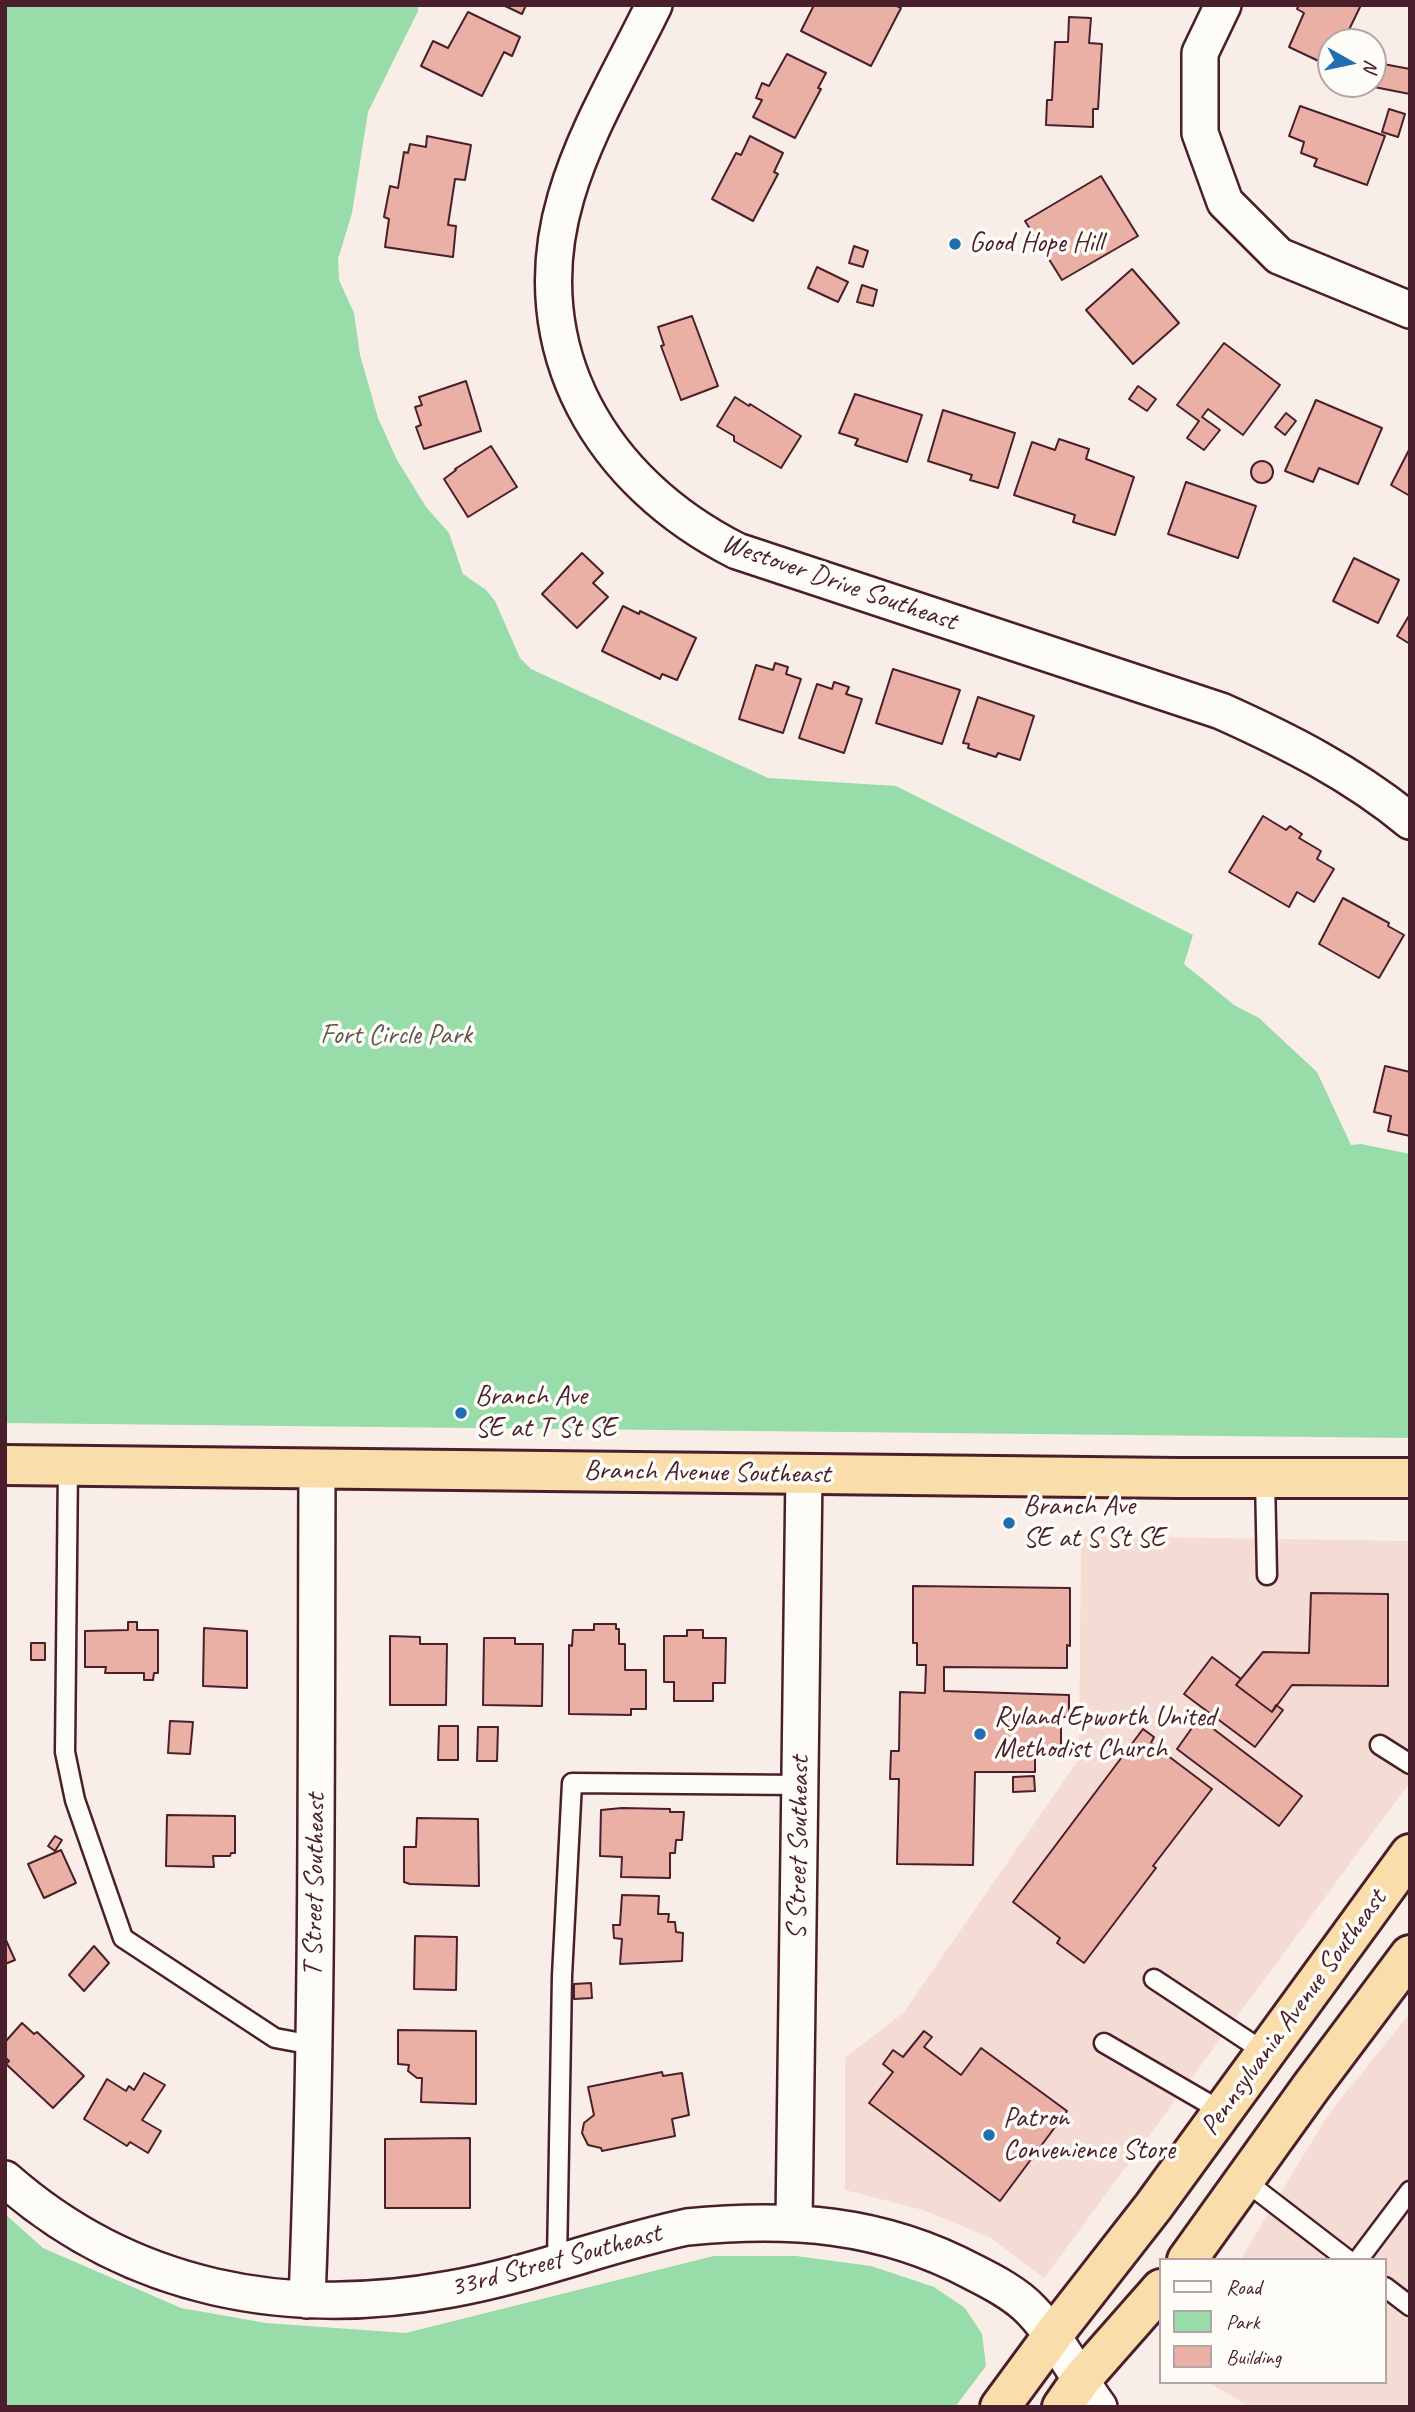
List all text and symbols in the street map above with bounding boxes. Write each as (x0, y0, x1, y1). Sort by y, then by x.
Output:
north arrow (1317, 28, 1387, 98)
text: N (1358, 58, 1384, 74)
place label: Good Hope Hill (969, 227, 1103, 261)
marker: Good Hope Hill (947, 236, 963, 252)
street label: Westover Drive Southeast (717, 527, 961, 639)
park label: Fort Circle Park (320, 1019, 472, 1053)
place label: Branch Ave SE at T St SE (475, 1380, 616, 1446)
marker: Branch Ave SE at T St SE (453, 1405, 469, 1421)
street label: Branch Avenue Southeast (584, 1454, 830, 1492)
place label: Branch Ave SE at S St SE (1023, 1490, 1165, 1556)
marker: Branch Ave SE at S St SE (1001, 1515, 1017, 1531)
place label: Ryland Epworth United Methodist Church (994, 1701, 1216, 1767)
marker: Ryland Epworth United Methodist Church (972, 1726, 988, 1742)
street label: S Street Southeast (781, 1756, 817, 1940)
street label: T Street Southeast (297, 1793, 333, 1977)
street label: Pennsylvania Avenue Southeast (1194, 1884, 1394, 2142)
place label: Patron Convenience Store (1003, 2102, 1175, 2168)
marker: Patron Convenience Store (981, 2127, 997, 2143)
street label: 33rd Street Southeast (447, 2217, 665, 2305)
legend (1160, 2258, 1387, 2384)
text: Road (1226, 2274, 1261, 2300)
text: Park (1226, 2309, 1259, 2335)
text: Building (1226, 2344, 1281, 2370)

